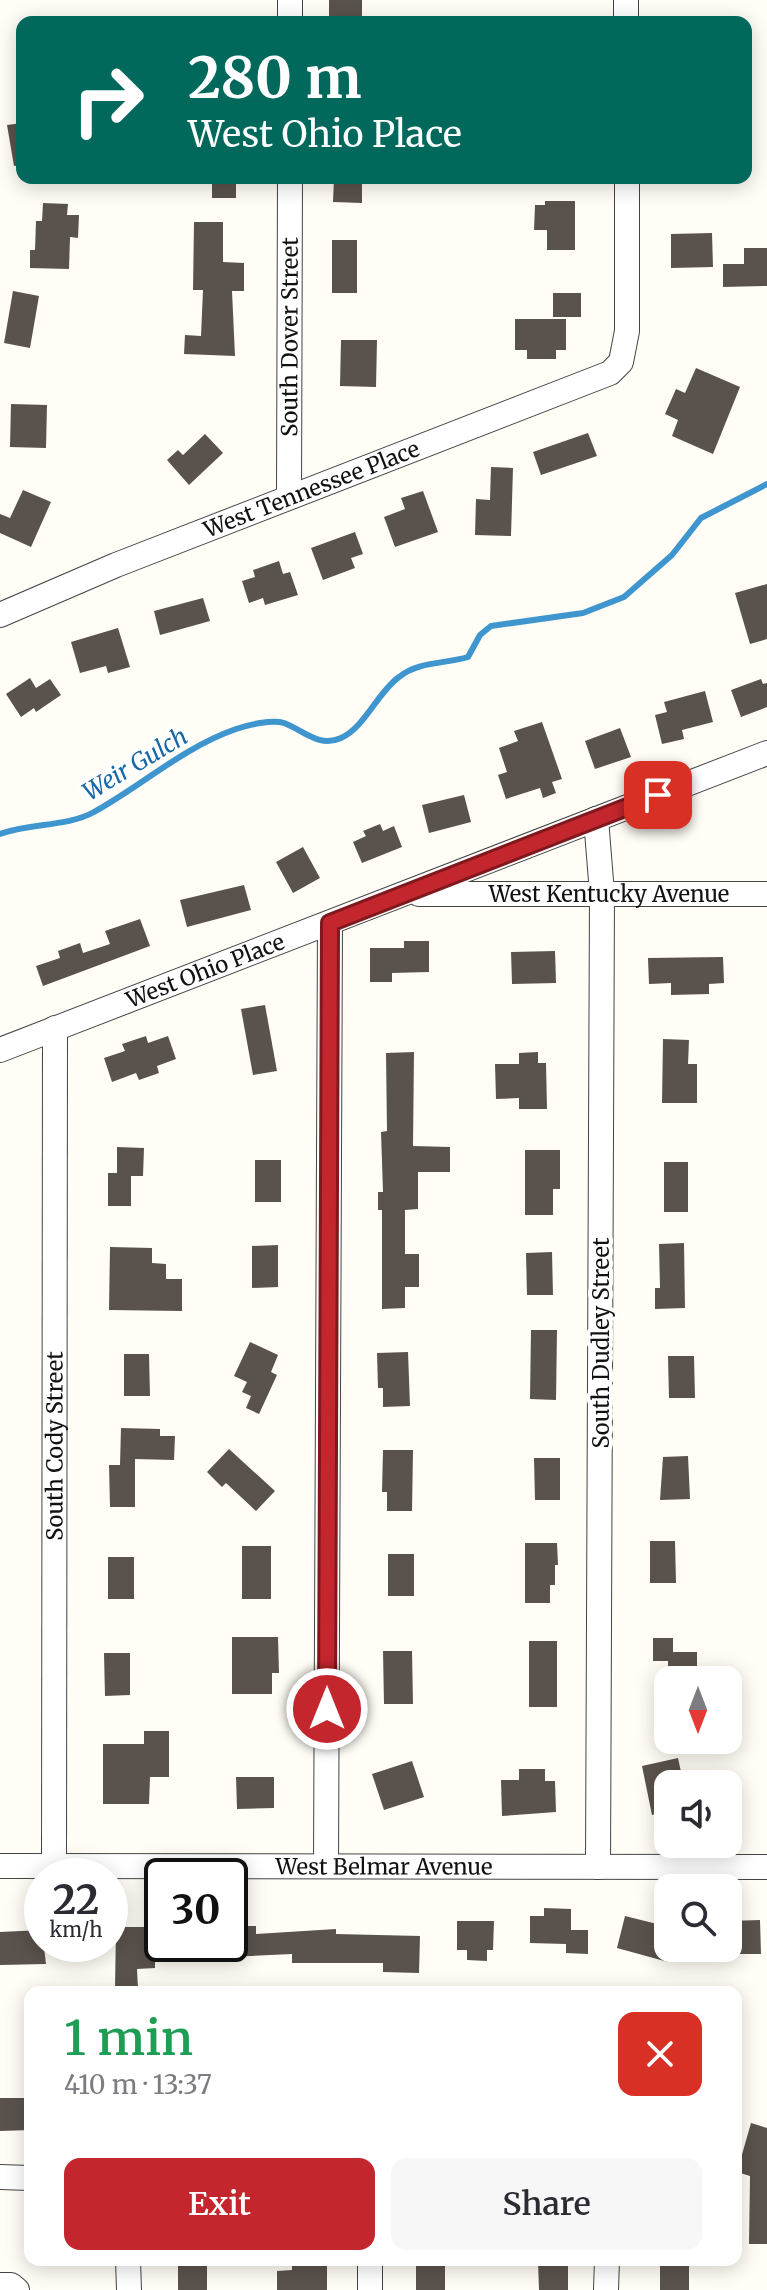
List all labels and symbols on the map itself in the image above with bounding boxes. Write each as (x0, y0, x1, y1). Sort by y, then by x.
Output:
street label: South Dover Street (275, 237, 304, 437)
street label: West Tennessee Place (199, 434, 423, 544)
water label: Weir Gulch (77, 721, 193, 807)
pin (624, 761, 692, 829)
street label: West Kentucky Avenue (488, 880, 729, 908)
street label: West Ohio Place (121, 927, 288, 1014)
street label: South Dudley Street (587, 1237, 615, 1449)
street label: South Cody Street (40, 1351, 69, 1541)
north arrow (654, 1666, 742, 1754)
position arrow (285, 1667, 369, 1751)
street label: West Belmar Avenue (275, 1852, 492, 1881)
speed limit sign: 30 (144, 1858, 248, 1962)

